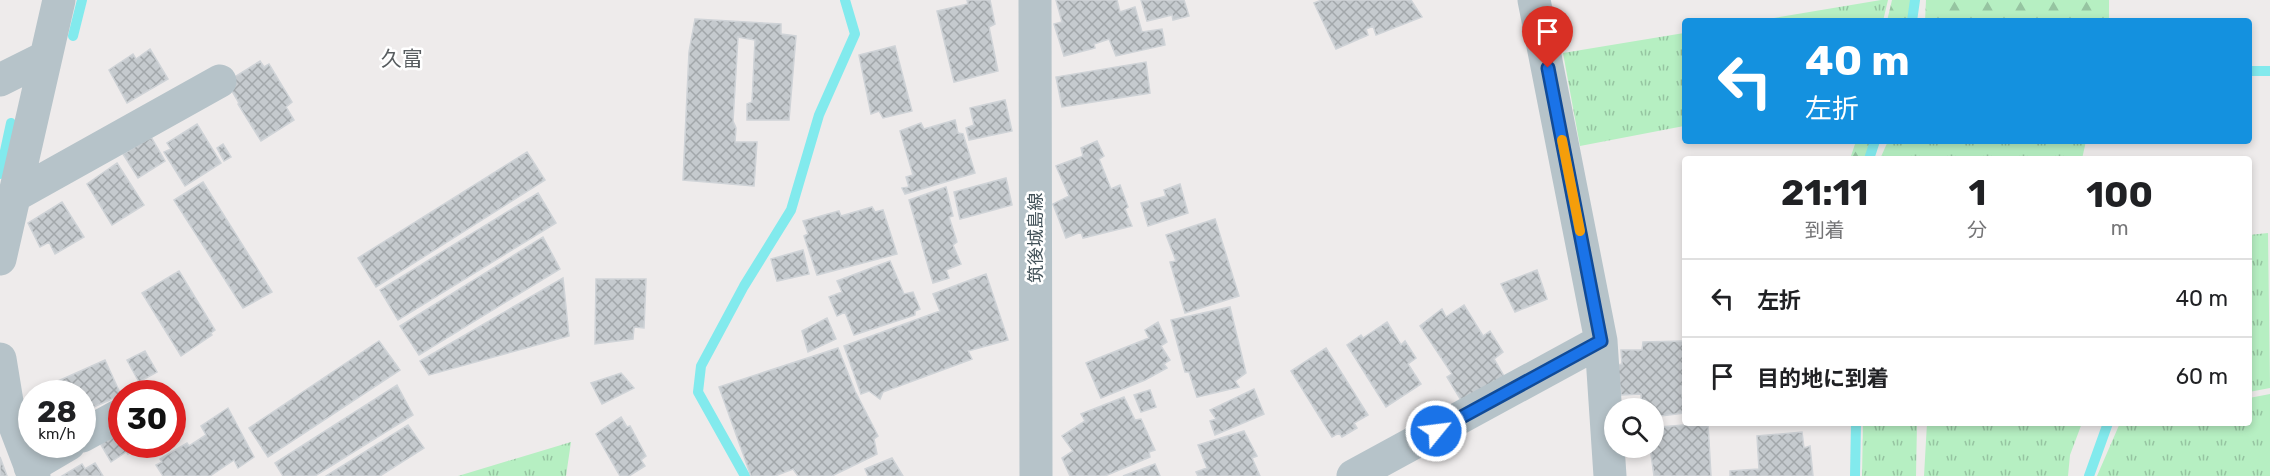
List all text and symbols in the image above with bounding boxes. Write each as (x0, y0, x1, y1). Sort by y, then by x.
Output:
pin (1522, 6, 1573, 68)
icon: arrive (1531, 15, 1564, 48)
text: 40 m (1805, 36, 1910, 86)
icon: left (1706, 42, 1784, 120)
district label: 久富 (381, 46, 423, 71)
text: 左折 (1805, 93, 1859, 125)
text: 21:11 (1781, 171, 1868, 214)
text: 1 (1968, 171, 1986, 214)
text: 100 (2086, 173, 2153, 216)
street label: 筑後城島線 (1025, 193, 1047, 283)
text: m (2111, 216, 2129, 240)
text: 到着 (1805, 218, 1845, 242)
text: 分 (1967, 218, 1987, 242)
icon: left (1706, 282, 1739, 315)
text: 40 m (2175, 285, 2228, 312)
text: 左折 (1757, 287, 1801, 314)
icon: arrive (1706, 360, 1739, 393)
text: 60 m (2176, 363, 2228, 390)
text: 目的地に到着 (1757, 365, 1889, 392)
speed limit sign: 30 (108, 380, 186, 458)
text: 28 (37, 394, 77, 430)
map controls (1604, 398, 1664, 458)
button: search (1604, 398, 1664, 458)
position arrow (1404, 399, 1468, 463)
text: km/h (38, 425, 76, 443)

